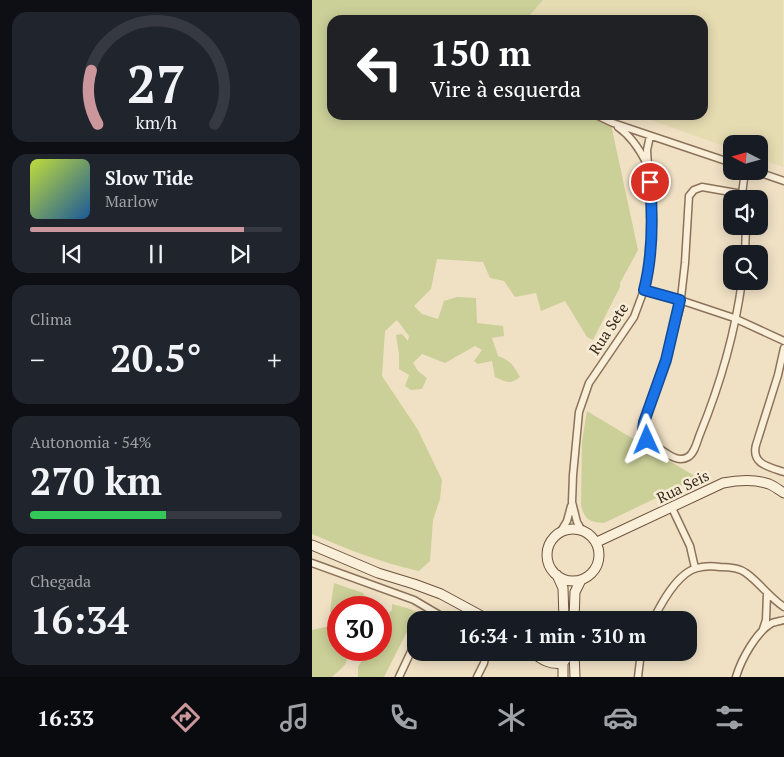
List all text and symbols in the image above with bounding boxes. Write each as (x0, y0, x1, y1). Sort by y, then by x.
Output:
text: 150 m (430, 30, 531, 76)
icon: left (347, 35, 412, 100)
text: 27 (127, 49, 185, 118)
text: Vire à esquerda (430, 74, 581, 103)
text: km/h (135, 110, 177, 134)
north arrow (723, 135, 768, 180)
map controls (723, 135, 768, 290)
pin (629, 161, 671, 203)
text: Slow Tide (105, 165, 194, 190)
icon: arrive (636, 168, 664, 196)
text: Marlow (105, 190, 158, 212)
button: sound (723, 190, 768, 235)
icon: previous (58, 240, 86, 268)
icon: pause (142, 240, 170, 268)
icon: next (226, 240, 254, 268)
button: search (723, 245, 768, 290)
street label: Rua Sete (584, 299, 632, 358)
text: Clima (30, 308, 72, 330)
text: 20.5° (110, 333, 202, 383)
text: − (30, 341, 45, 378)
text: + (267, 341, 282, 378)
position arrow (620, 413, 672, 465)
text: Autonomia · 54% (30, 431, 152, 453)
text: 270 km (30, 456, 162, 506)
street label: Rua Seis (653, 465, 712, 507)
text: Chegada (30, 570, 91, 592)
text: 16:34 (30, 595, 129, 645)
speed limit sign: 30 (327, 596, 392, 661)
text: 16:34 · 1 min · 310 m (458, 623, 646, 648)
icon: directions (168, 700, 203, 735)
icon: music (277, 700, 312, 735)
icon: phone (386, 700, 421, 735)
icon: climate (494, 700, 529, 735)
icon: car (603, 700, 638, 735)
icon: filters (712, 700, 747, 735)
text: 16:33 (37, 703, 94, 732)

